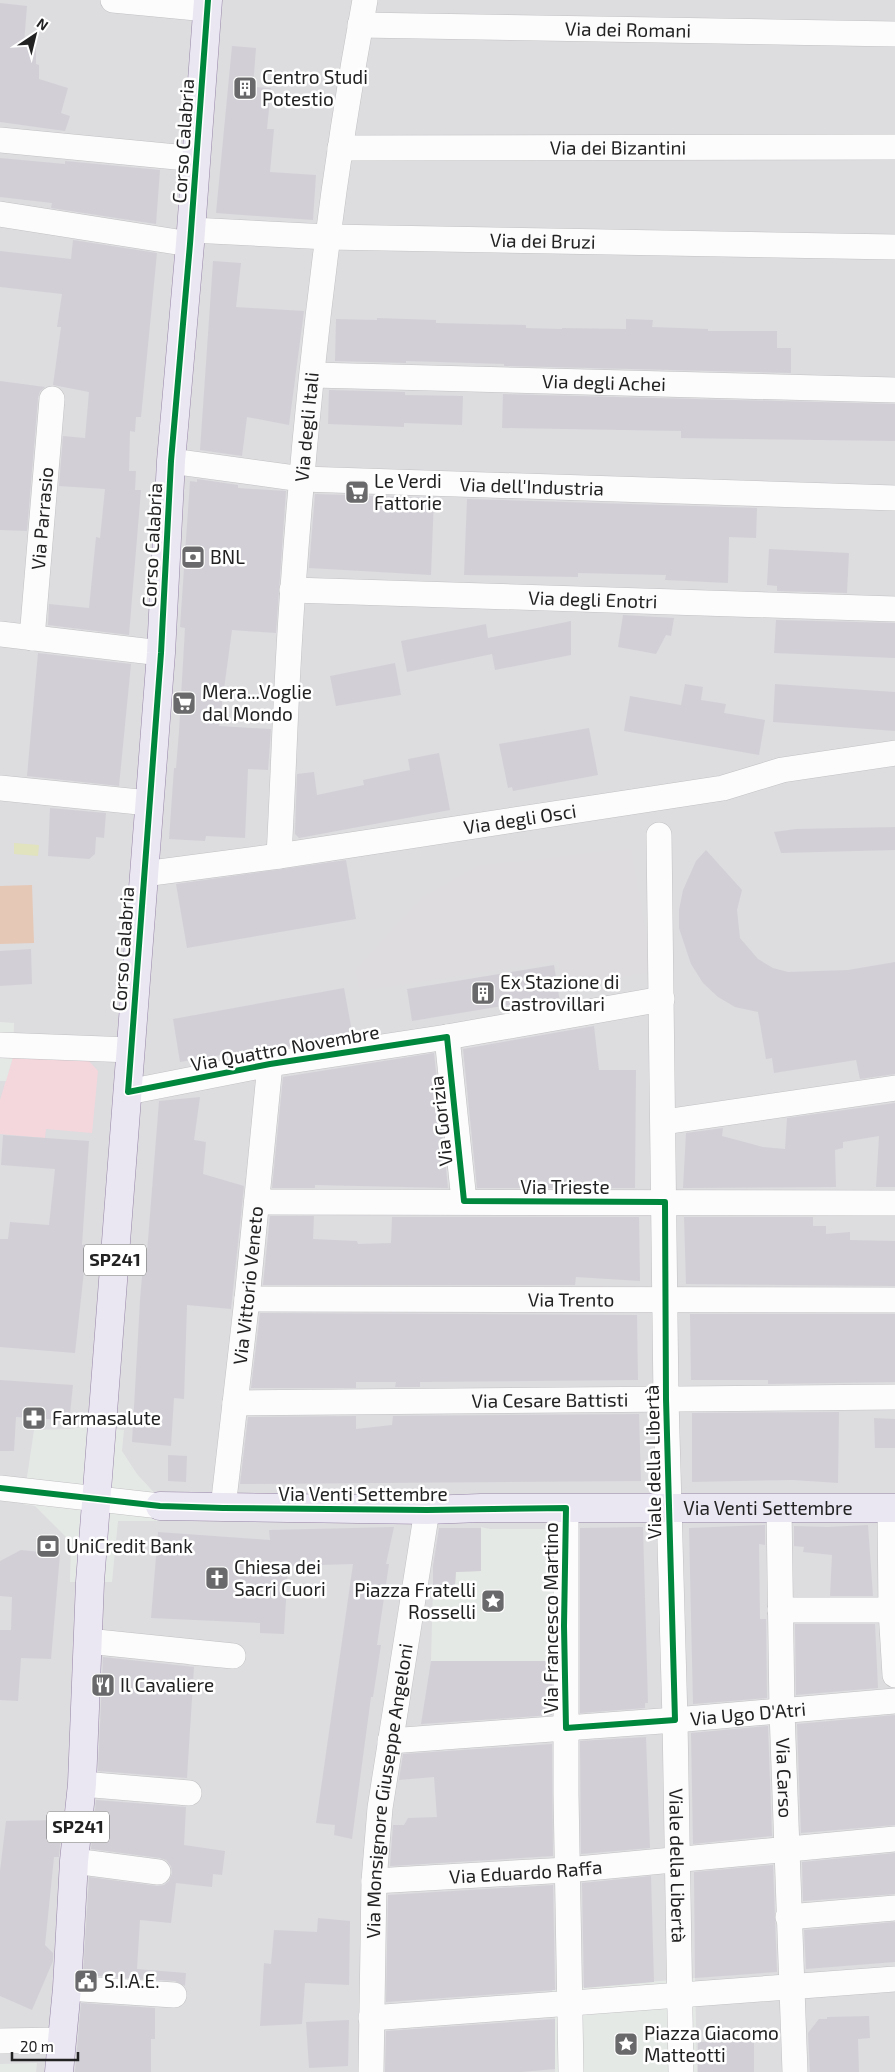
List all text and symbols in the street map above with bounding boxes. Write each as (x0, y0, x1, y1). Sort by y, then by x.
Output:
north arrow (10, 10, 60, 60)
text: N (34, 14, 52, 34)
street label: Via dei Romani (565, 16, 691, 42)
place label: Centro Studi Potestio (262, 65, 368, 110)
building icon: Centro Studi Potestio (232, 75, 258, 101)
street label: Corso Calabria (167, 78, 198, 204)
street label: Via dei Bizantini (550, 135, 686, 159)
street label: Via dei Bruzi (490, 228, 596, 253)
street label: Via degli Achei (542, 369, 666, 395)
street label: Via degli Itali (289, 371, 323, 483)
street label: Via Parrasio (26, 466, 57, 571)
place label: Le Verdi Fattorie (374, 469, 442, 514)
street label: Via dell'Industria (459, 472, 604, 500)
supermarket icon: Le Verdi Fattorie (344, 479, 370, 505)
street label: Corso Calabria (137, 482, 166, 608)
bank icon: BNL (180, 544, 206, 570)
place label: BNL (210, 545, 245, 568)
street label: Via degli Enotri (528, 585, 658, 613)
place label: Mera...Voglie dal Mondo (202, 680, 312, 725)
supermarket icon: Mera...Voglie dal Mondo (171, 690, 197, 716)
street label: Via degli Osci (462, 799, 578, 839)
street label: Corso Calabria (107, 886, 138, 1012)
place label: Ex Stazione di Castrovillari (500, 970, 619, 1015)
building icon: Ex Stazione di Castrovillari (470, 980, 496, 1006)
street label: Via Quattro Novembre (189, 1020, 381, 1075)
street label: Via Gorizia (424, 1075, 457, 1167)
street label: Via Trieste (520, 1175, 610, 1198)
street label: Via Vittorio Veneto (228, 1205, 267, 1366)
road number: SP241 (84, 1244, 146, 1276)
street label: Via Trento (528, 1287, 614, 1311)
street label: Viale della Libertà (640, 1384, 665, 1540)
street label: Via Cesare Battisti (471, 1387, 629, 1412)
pharmacy icon: Farmasalute (21, 1405, 47, 1431)
place label: Farmasalute (52, 1406, 161, 1429)
street label: Via Venti Settembre (278, 1482, 448, 1505)
street label: Via Venti Settembre (683, 1496, 853, 1519)
street label: Via Francesco Martino (539, 1522, 562, 1714)
bank icon: UniCredit Bank (35, 1533, 61, 1559)
place label: UniCredit Bank (66, 1534, 193, 1557)
place label: Chiesa dei Sacri Cuori (234, 1555, 326, 1600)
church icon: Chiesa dei Sacri Cuori (204, 1565, 230, 1591)
place label: Piazza Fratelli Rosselli (354, 1578, 476, 1623)
place icon: Piazza Fratelli Rosselli (480, 1588, 506, 1614)
street label: Via Monsignore Giuseppe Angeloni (361, 1642, 417, 1939)
restaurant icon: Il Cavaliere (90, 1672, 116, 1698)
place label: Il Cavaliere (120, 1673, 214, 1696)
street label: Via Ugo D'Atri (689, 1697, 807, 1730)
street label: Via Carso (772, 1737, 798, 1818)
street label: Viale della Libertà (665, 1788, 691, 1943)
road number: SP241 (47, 1811, 109, 1842)
street label: Via Eduardo Raffa (449, 1855, 603, 1888)
public building icon: S.I.A.E. (73, 1968, 99, 1994)
place label: S.I.A.E. (104, 1969, 160, 1992)
place label: Piazza Giacomo Matteotti (644, 2021, 779, 2066)
scale bar (12, 2030, 79, 2062)
place icon: Piazza Giacomo Matteotti (613, 2031, 639, 2057)
text: 20 m (20, 2037, 54, 2055)

